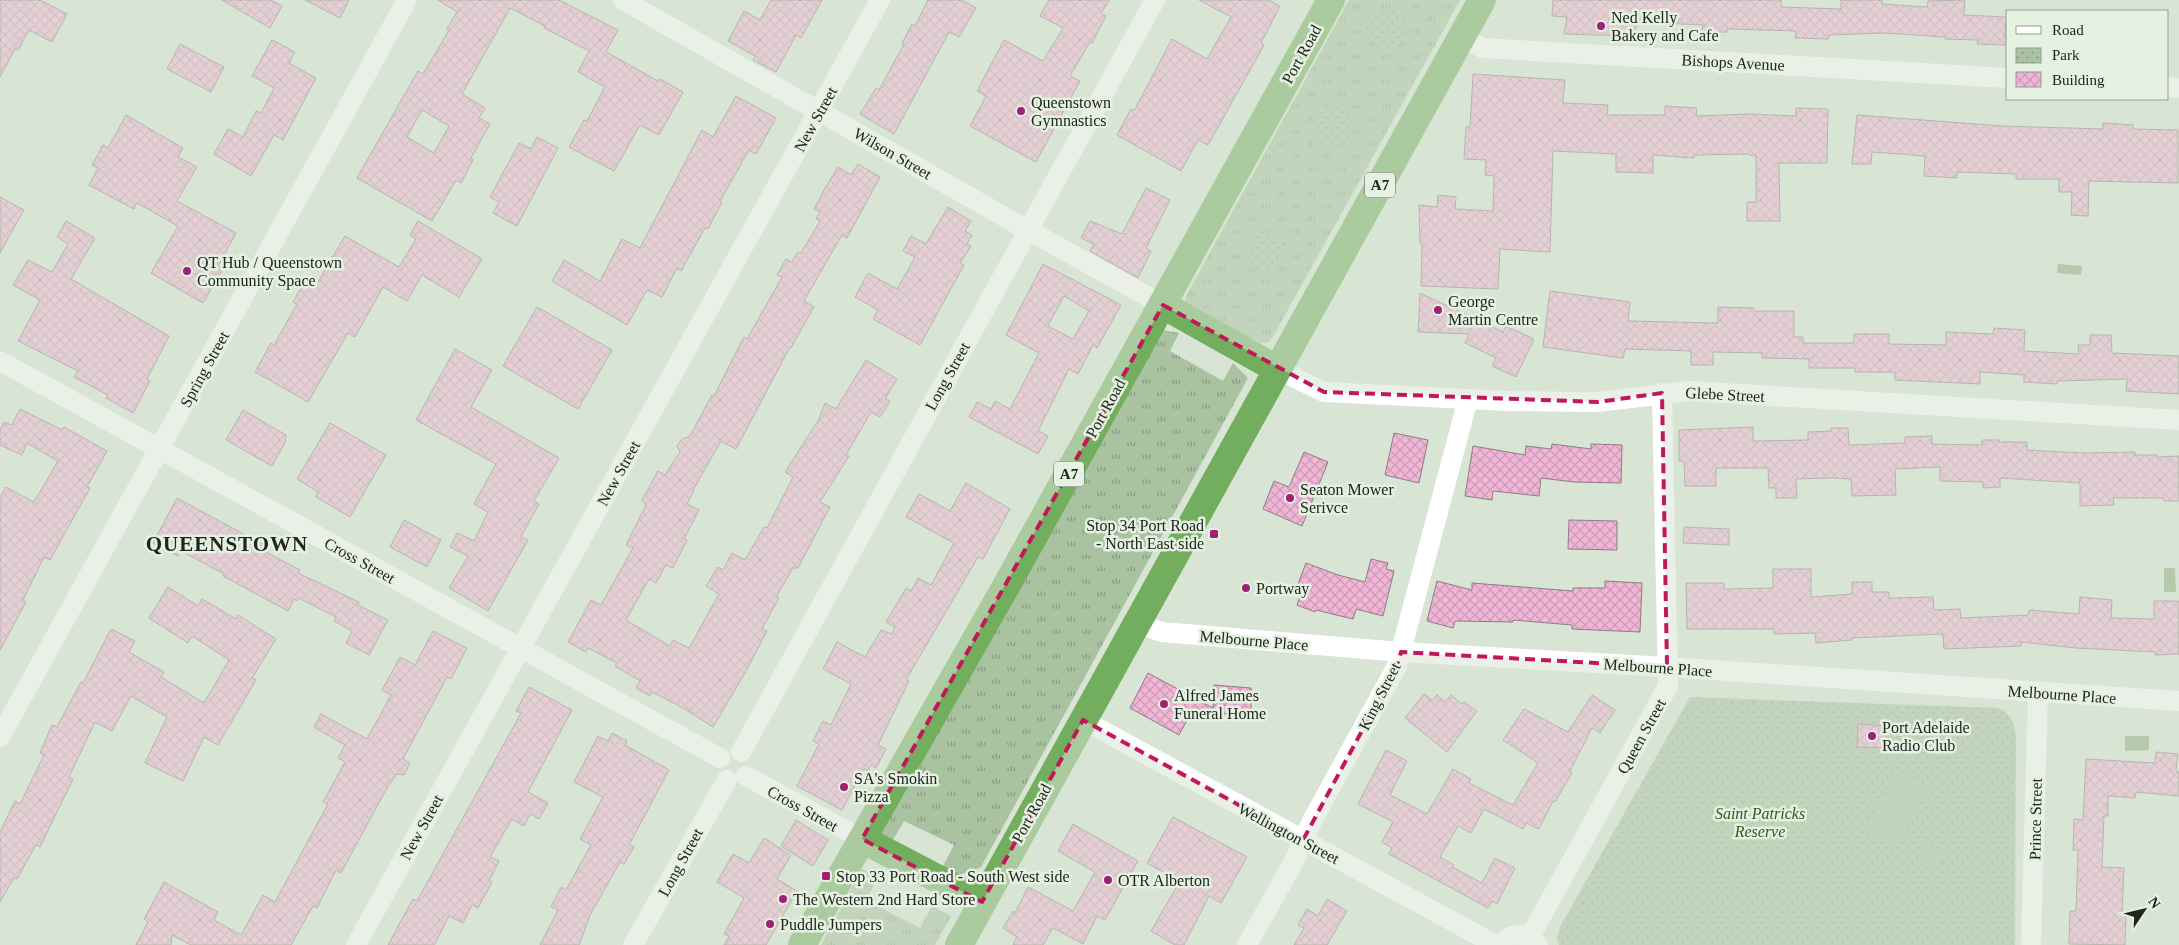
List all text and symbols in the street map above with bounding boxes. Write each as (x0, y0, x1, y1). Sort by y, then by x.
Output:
place label: Ned Kelly Bakery and Cafe (1611, 9, 1719, 45)
legend (2006, 10, 2169, 100)
marker: Ned Kelly Bakery and Cafe (1595, 20, 1607, 32)
street label: Port Road (1278, 22, 1324, 87)
text: Road (2052, 22, 2084, 38)
text: Park (2052, 47, 2080, 63)
street label: Bishops Avenue (1681, 51, 1785, 75)
text: Building (2052, 72, 2105, 88)
street label: New Street (791, 83, 840, 155)
place label: Queenstown Gymnastics (1031, 94, 1111, 130)
marker: Queenstown Gymnastics (1015, 105, 1027, 117)
street label: Wilson Street (851, 124, 935, 183)
road number: A7 (1365, 172, 1395, 198)
place label: QT Hub / Queenstown Community Space (197, 254, 342, 290)
marker: QT Hub / Queenstown Community Space (181, 265, 193, 277)
place label: George Martin Centre (1448, 293, 1538, 328)
marker: George Martin Centre (1432, 304, 1444, 316)
street label: Spring Street (177, 328, 233, 411)
street label: Long Street (922, 339, 974, 414)
street label: Port Road (1082, 376, 1128, 441)
street label: Glebe Street (1685, 384, 1766, 405)
street label: New Street (594, 437, 643, 509)
road number: A7 (1054, 462, 1084, 486)
place label: Seaton Mower Serivce (1300, 481, 1394, 516)
marker: Seaton Mower Serivce (1284, 492, 1296, 504)
place label: Stop 34 Port Road - North East side (1086, 517, 1204, 552)
marker: Stop 34 Port Road - North East side (1208, 528, 1220, 540)
district label: QUEENSTOWN (146, 532, 308, 556)
street label: Cross Street (322, 534, 398, 587)
place label: Portway (1256, 580, 1309, 598)
marker: Portway (1240, 582, 1252, 594)
street label: Melbourne Place (1199, 627, 1309, 654)
street label: Melbourne Place (1603, 655, 1713, 680)
street label: King Street (1355, 659, 1405, 733)
street label: Melbourne Place (2007, 682, 2117, 707)
place label: Alfred James Funeral Home (1174, 687, 1266, 722)
street label: Queen Street (1614, 695, 1669, 777)
marker: Alfred James Funeral Home (1158, 698, 1170, 710)
place label: Port Adelaide Radio Club (1882, 719, 1970, 754)
marker: Port Adelaide Radio Club (1866, 730, 1878, 742)
place label: SA's Smokin Pizza (854, 770, 937, 805)
street label: Prince Street (2026, 777, 2045, 860)
marker: SA's Smokin Pizza (838, 781, 850, 793)
street label: Port Road (1008, 781, 1054, 846)
street label: Cross Street (765, 782, 841, 835)
street label: New Street (397, 791, 446, 863)
street label: Wellington Street (1235, 800, 1343, 868)
park label: Saint Patricks Reserve (1715, 805, 1805, 840)
street label: Long Street (655, 825, 707, 900)
place label: Stop 33 Port Road - South West side (836, 868, 1070, 886)
marker: Stop 33 Port Road - South West side (820, 870, 832, 882)
place label: OTR Alberton (1118, 872, 1210, 889)
marker: OTR Alberton (1102, 874, 1114, 886)
north arrow (2119, 885, 2169, 935)
place label: The Western 2nd Hard Store (793, 891, 975, 908)
marker: The Western 2nd Hard Store (777, 893, 789, 905)
text: N (2145, 894, 2163, 911)
place label: Puddle Jumpers (780, 916, 882, 934)
marker: Puddle Jumpers (764, 918, 776, 930)

